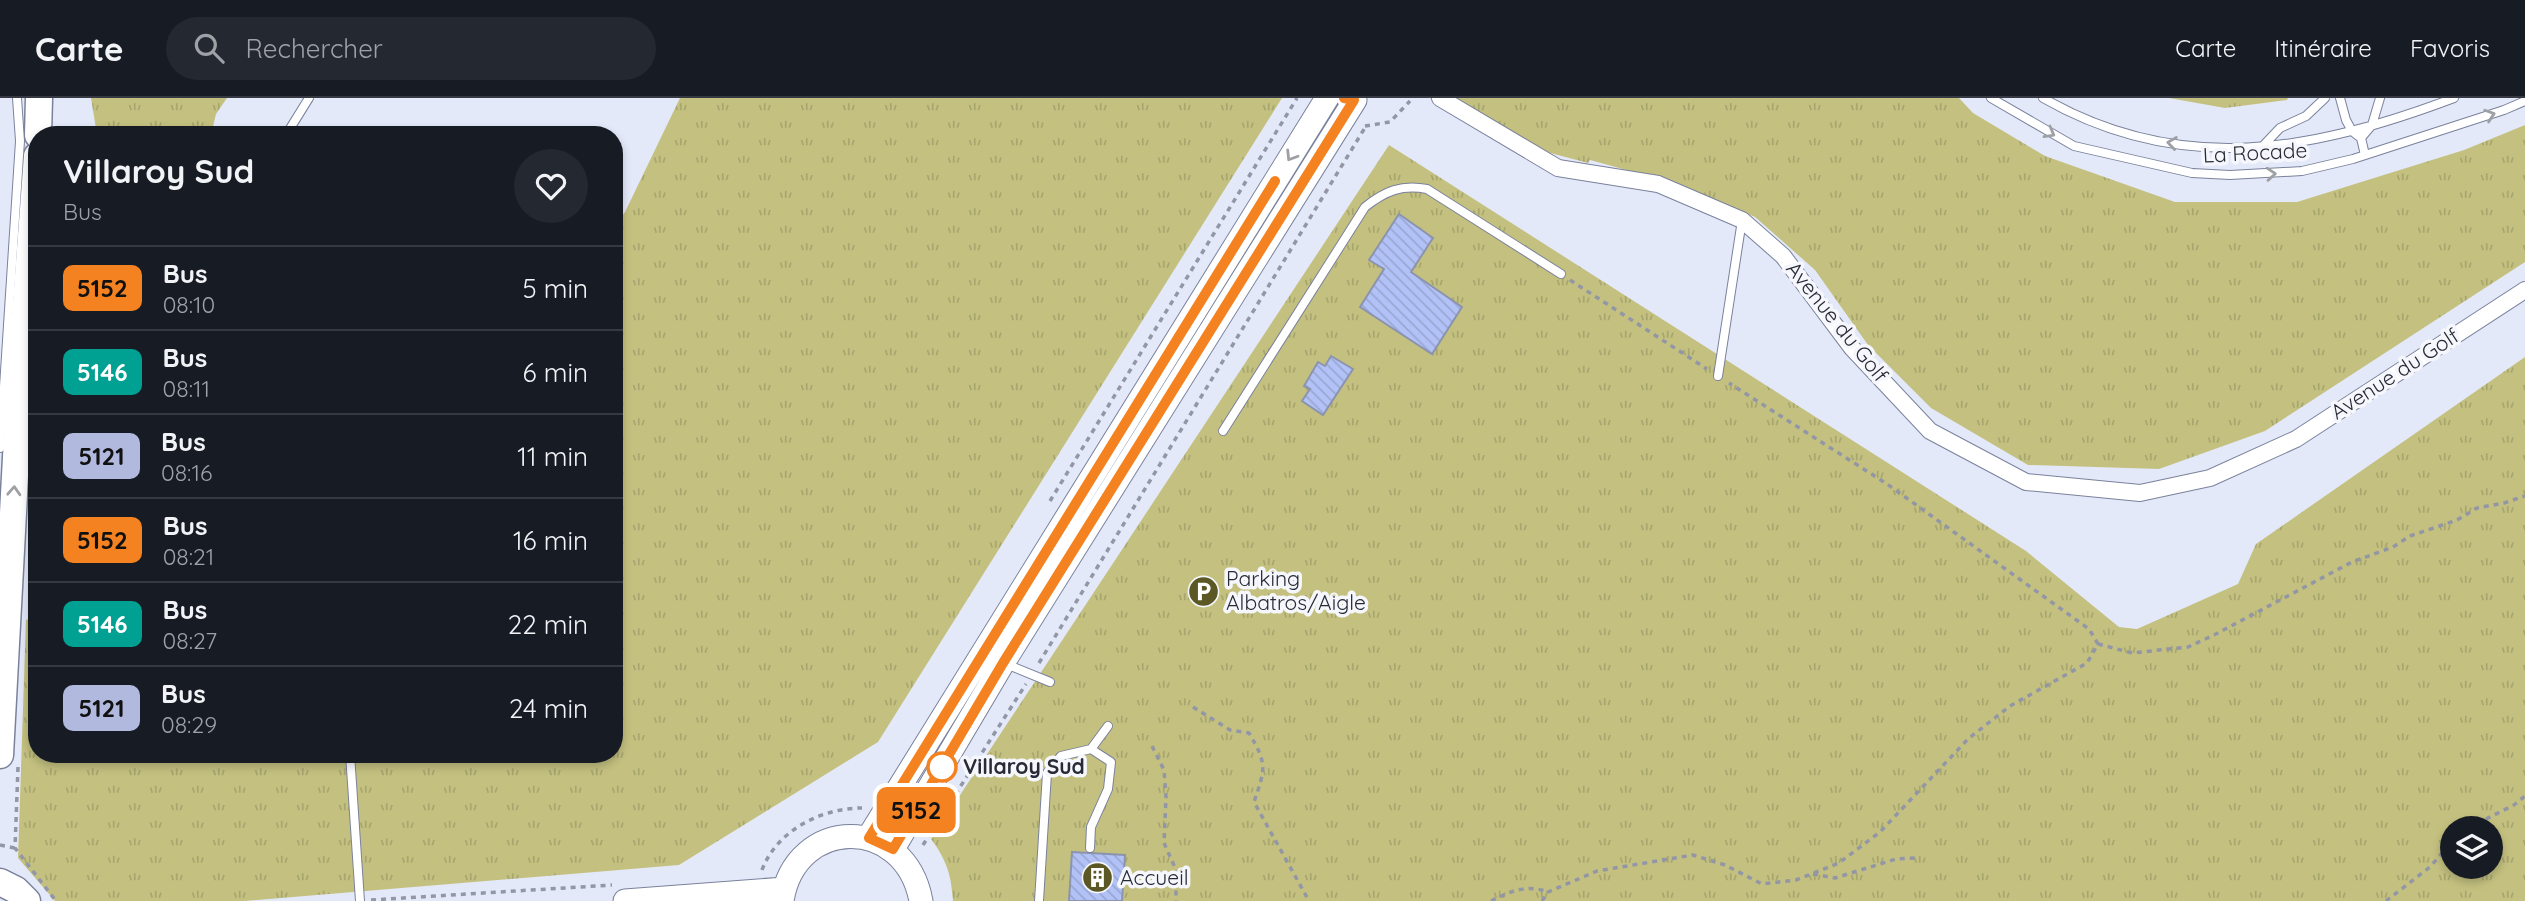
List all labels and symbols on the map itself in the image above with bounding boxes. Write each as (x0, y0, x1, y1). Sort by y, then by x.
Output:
one-way arrow (2483, 109, 2495, 123)
one-way arrow (2043, 125, 2055, 138)
one-way arrow (2166, 136, 2178, 151)
street label: La Rocade (2202, 136, 2308, 168)
one-way arrow (1286, 148, 1299, 161)
one-way arrow (2266, 167, 2277, 182)
street label: Avenue du Golf (1781, 256, 1895, 387)
street label: Avenue du Golf (2325, 322, 2464, 424)
one-way arrow (6, 485, 21, 496)
place label: Parking Albatros/Aigle (1226, 565, 1366, 615)
parking icon: Parking Albatros/Aigle (1186, 574, 1220, 608)
marker: Villaroy Sud (927, 752, 957, 782)
place label: Villaroy Sud (963, 753, 1085, 779)
line badge: 5152 (867, 787, 965, 833)
building icon: Accueil (1080, 861, 1114, 895)
place label: Accueil (1120, 864, 1188, 890)

